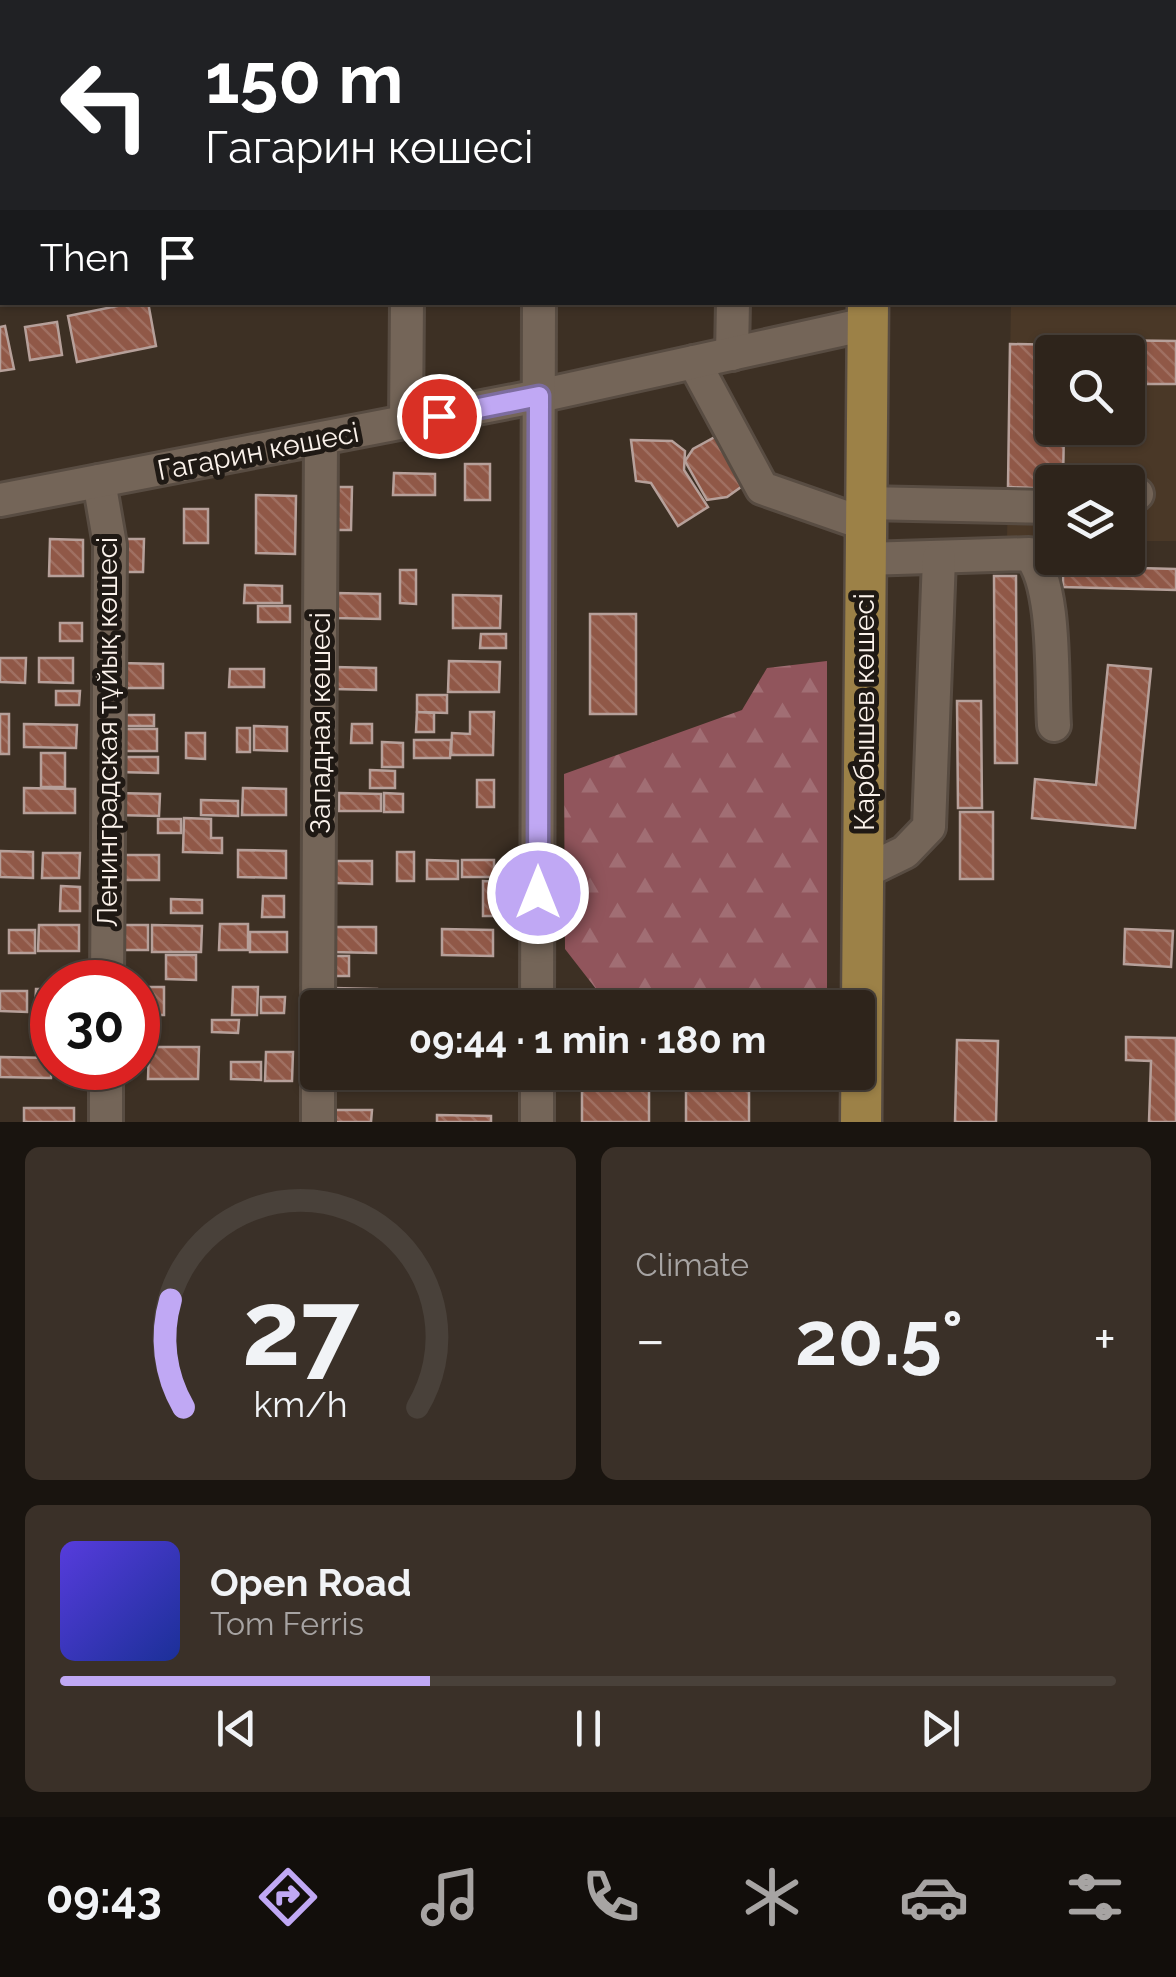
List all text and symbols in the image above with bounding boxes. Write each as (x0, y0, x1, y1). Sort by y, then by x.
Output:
text: 150 m (205, 37, 403, 119)
icon: left (40, 40, 170, 170)
text: Гагарин көшесі (205, 121, 533, 174)
icon: arrive (150, 230, 205, 285)
text: Then (40, 235, 130, 280)
map controls (1035, 335, 1145, 575)
button: search (1035, 335, 1145, 445)
pin (397, 374, 482, 459)
icon: arrive (412, 389, 467, 444)
street label: Гагарин көшесі (155, 416, 362, 487)
button: layers (1035, 465, 1145, 575)
street label: Ленинградская тұйық көшесі (91, 537, 124, 927)
street label: Карбышев көшесі (848, 593, 881, 831)
street label: Западная көшесі (304, 612, 337, 834)
position arrow (486, 841, 590, 945)
speed limit sign: 30 (30, 960, 160, 1090)
text: 09:44 · 1 min · 180 m (409, 1017, 766, 1062)
text: Climate (636, 1246, 749, 1283)
text: 27 (242, 1267, 359, 1389)
text: 20.5° (795, 1294, 963, 1383)
text: − (636, 1307, 665, 1372)
text: + (1093, 1307, 1116, 1372)
text: km/h (253, 1383, 347, 1425)
text: Open Road (210, 1560, 411, 1605)
text: Tom Ferris (210, 1605, 364, 1642)
icon: previous (209, 1701, 264, 1756)
icon: pause (561, 1701, 616, 1756)
icon: next (913, 1701, 968, 1756)
icon: directions (253, 1862, 323, 1932)
icon: music (415, 1862, 485, 1932)
icon: phone (576, 1862, 646, 1932)
icon: climate (737, 1862, 807, 1932)
icon: car (899, 1862, 969, 1932)
icon: filters (1060, 1862, 1130, 1932)
text: 09:43 (46, 1871, 162, 1924)

